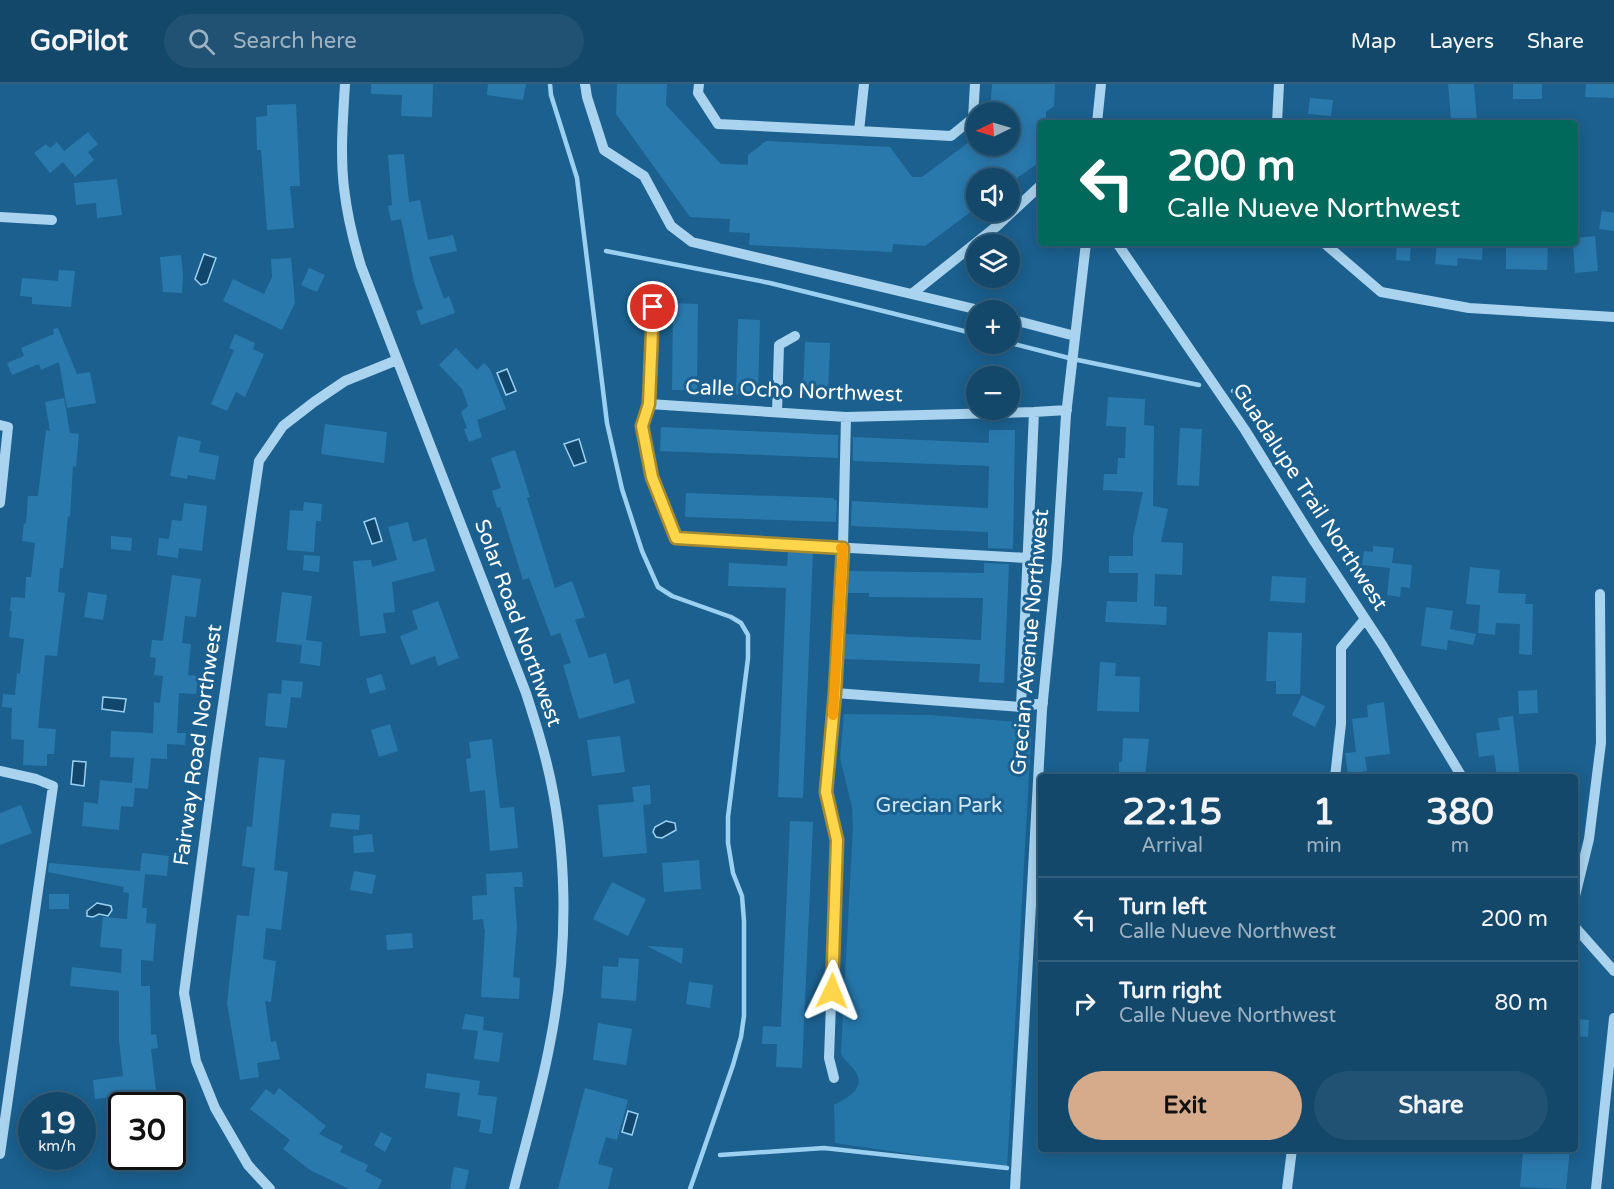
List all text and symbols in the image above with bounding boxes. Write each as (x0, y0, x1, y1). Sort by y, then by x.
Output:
search box (164, 14, 584, 68)
text: GoPilot (30, 24, 128, 58)
icon: search (185, 25, 218, 58)
text: Search here (233, 28, 357, 54)
text: Map (1351, 29, 1396, 54)
text: Layers (1429, 29, 1494, 54)
text: Share (1527, 29, 1584, 54)
north arrow (966, 102, 1020, 156)
map controls (966, 102, 1020, 420)
text: 200 m (1167, 141, 1296, 192)
icon: left (1068, 144, 1146, 222)
button: sound (966, 168, 1020, 222)
text: Calle Nueve Northwest (1167, 192, 1460, 225)
button: layers (966, 234, 1020, 288)
pin (627, 281, 678, 332)
icon: arrive (636, 290, 669, 323)
button: + (966, 300, 1020, 354)
button: − (966, 366, 1020, 420)
street label: Calle Ocho Northwest (685, 375, 903, 407)
street label: Guadalupe Trail Northwest (1227, 379, 1393, 615)
street label: Grecian Avenue Northwest (1006, 508, 1054, 776)
street label: Solar Road Northwest (469, 516, 567, 730)
street label: Fairway Road Northwest (169, 623, 227, 867)
text: 22:15 (1122, 791, 1222, 834)
text: 1 (1313, 791, 1335, 834)
text: 380 (1426, 791, 1494, 834)
park label: Grecian Park (876, 793, 1002, 818)
text: Arrival (1141, 834, 1203, 858)
text: min (1306, 834, 1342, 858)
text: m (1451, 834, 1469, 858)
text: Turn left (1119, 894, 1207, 920)
icon: left (1068, 903, 1101, 936)
text: 200 m (1481, 906, 1548, 932)
text: Calle Nueve Northwest (1119, 920, 1336, 944)
position arrow (800, 959, 864, 1023)
text: Turn right (1119, 978, 1221, 1004)
icon: right (1068, 987, 1101, 1020)
text: 80 m (1494, 990, 1548, 1016)
text: Calle Nueve Northwest (1119, 1004, 1336, 1028)
button: Exit (1068, 1071, 1302, 1140)
button: Share (1314, 1071, 1548, 1140)
speed limit sign: 30 (108, 1092, 186, 1170)
text: 19 (38, 1105, 76, 1142)
text: km/h (38, 1137, 76, 1155)

